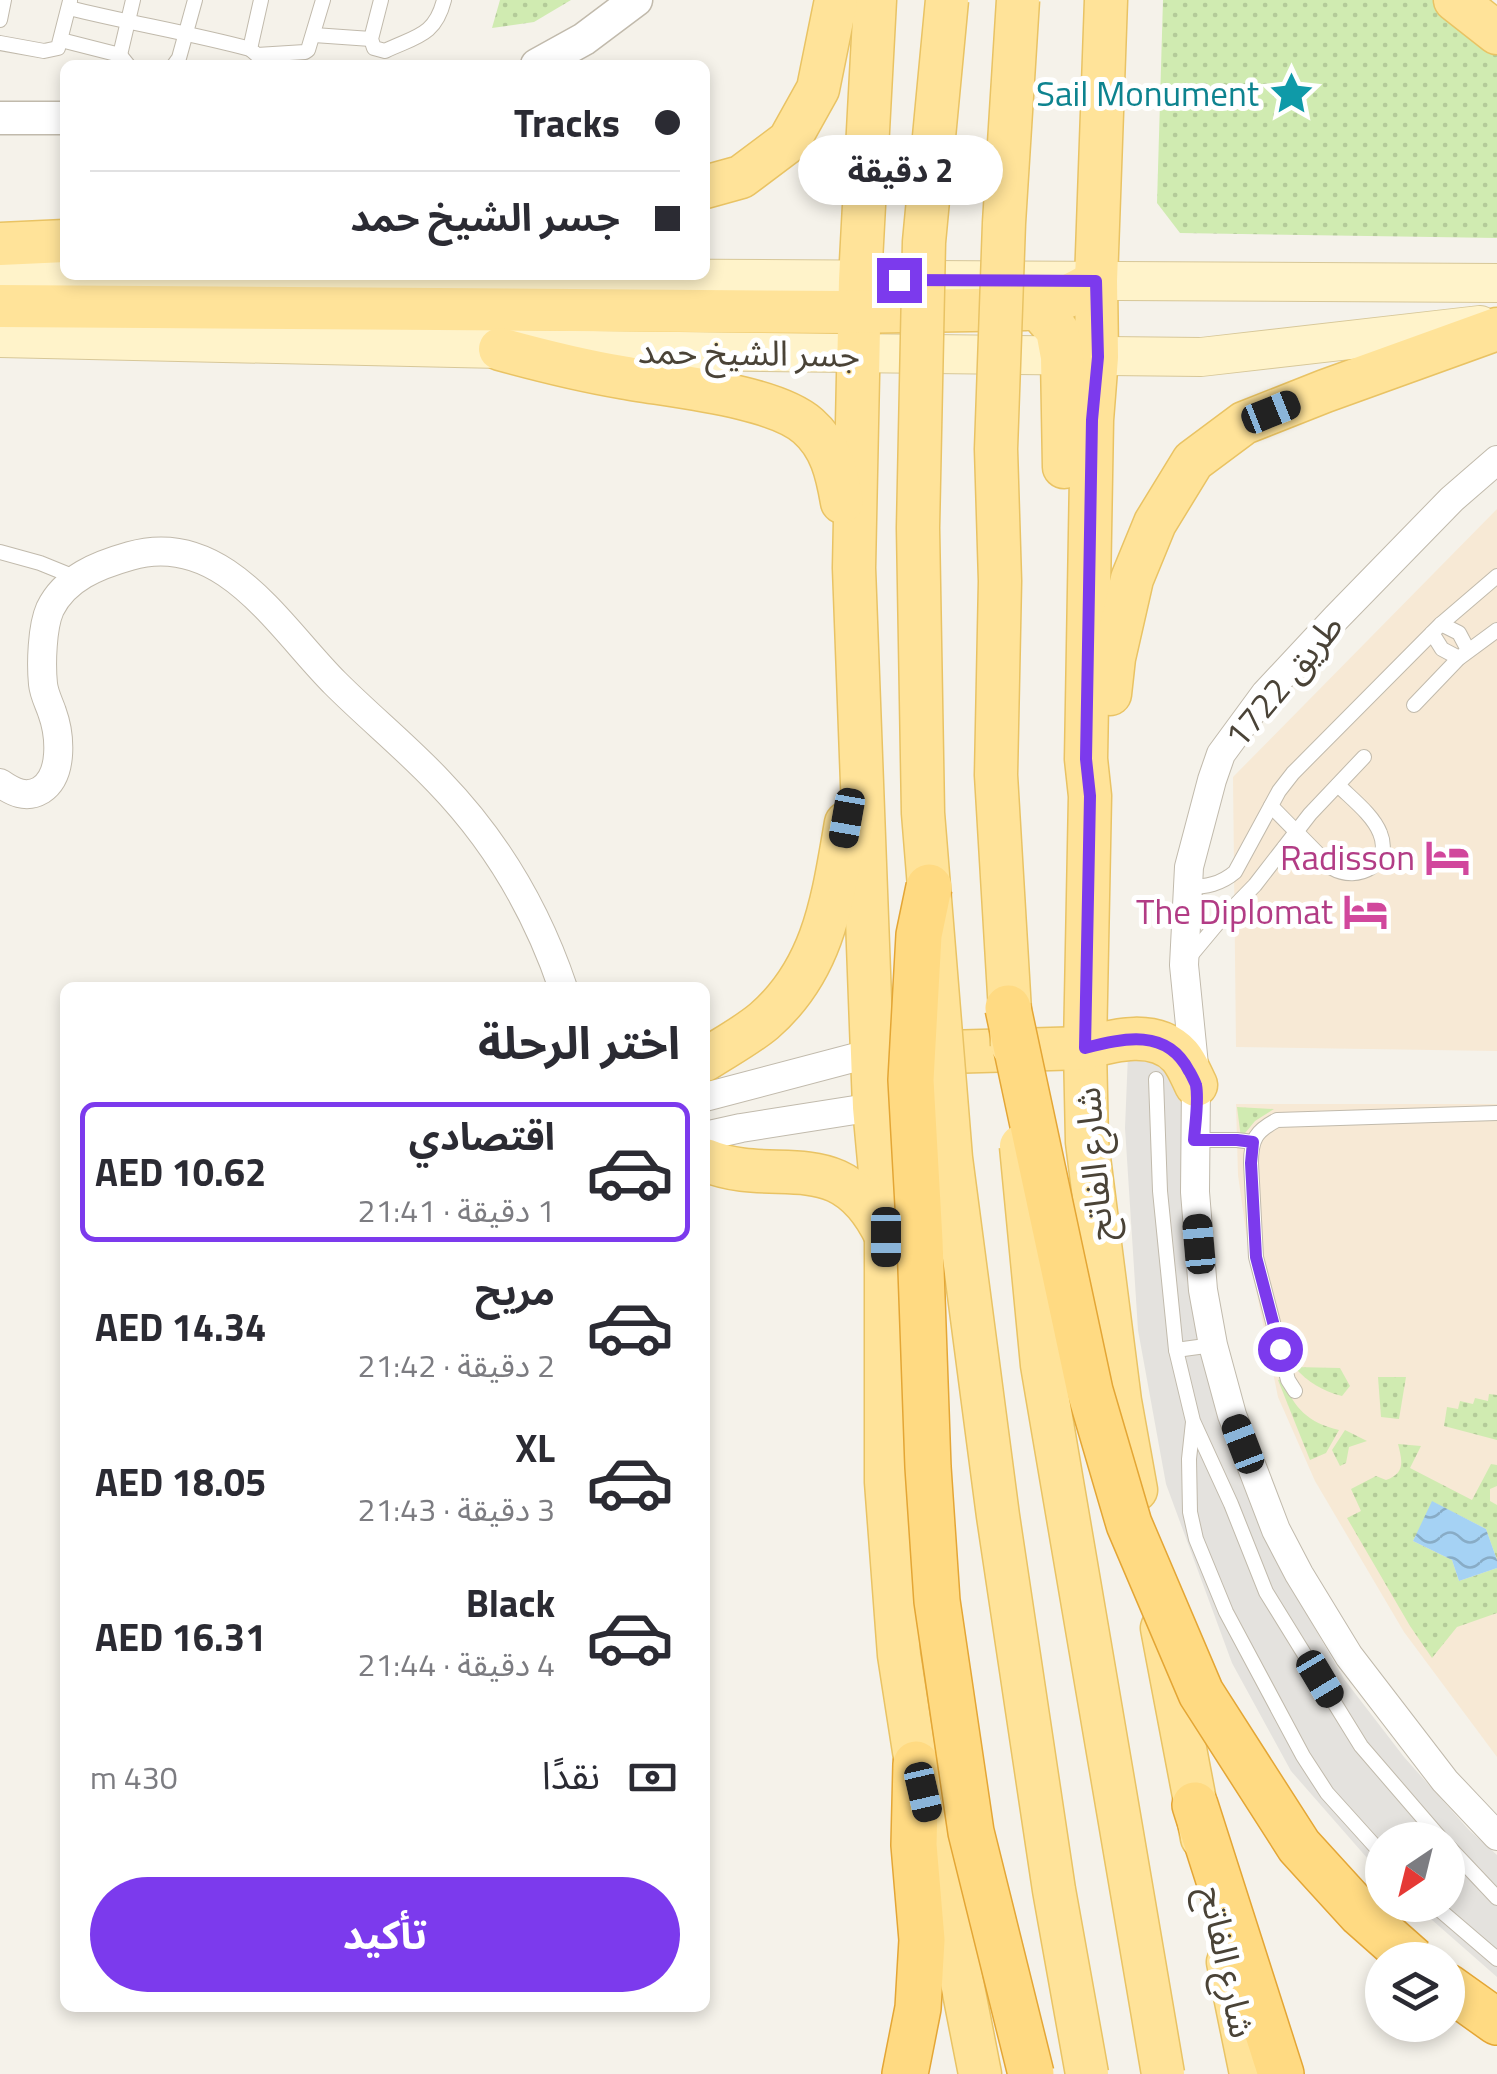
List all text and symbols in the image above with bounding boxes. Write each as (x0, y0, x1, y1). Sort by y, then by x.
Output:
place label: Sail Monument (1036, 66, 1259, 120)
place icon: Sail Monument (1268, 70, 1316, 118)
text: Tracks (514, 94, 620, 152)
callout: 2 دقيقة (796, 135, 1002, 205)
text: 2 دقيقة (848, 146, 953, 194)
text: جسر الشيخ حمد (350, 188, 620, 246)
route end (877, 258, 922, 303)
street label: جسر الشيخ حمد (638, 323, 860, 381)
car (1238, 387, 1304, 437)
street label: طريق 1722 (1211, 601, 1356, 760)
car (827, 786, 867, 850)
place label: Radisson (1280, 830, 1415, 884)
hotel icon: Radisson (1424, 834, 1472, 882)
place label: The Diplomat (1136, 884, 1333, 938)
hotel icon: The Diplomat (1342, 888, 1390, 936)
text: اختر الرحلة (478, 1008, 680, 1076)
street label: شارع الفاتح (1059, 1085, 1127, 1243)
text: اقتصادي (409, 1107, 555, 1165)
icon: car (585, 1127, 675, 1217)
text: AED 10.62 (95, 1143, 266, 1201)
text: 1 دقيقة · 21:41 (357, 1186, 555, 1234)
car (871, 1207, 901, 1267)
car (1181, 1213, 1217, 1275)
text: مريح (475, 1262, 555, 1320)
icon: car (585, 1282, 675, 1372)
text: AED 14.34 (95, 1298, 266, 1356)
route start (1258, 1327, 1303, 1372)
text: 2 دقيقة · 21:42 (357, 1341, 555, 1389)
car (1218, 1411, 1268, 1477)
text: XL (515, 1419, 555, 1477)
icon: car (585, 1437, 675, 1527)
text: AED 18.05 (95, 1453, 266, 1511)
text: 3 دقيقة · 21:43 (357, 1485, 555, 1533)
text: Black (466, 1574, 555, 1632)
icon: car (585, 1592, 675, 1682)
text: AED 16.31 (95, 1608, 266, 1666)
text: 4 دقيقة · 21:44 (357, 1640, 555, 1688)
car (1292, 1646, 1348, 1712)
text: نقدًا (542, 1746, 600, 1804)
icon: cash (625, 1750, 680, 1805)
text: 430 m (90, 1753, 178, 1801)
car (902, 1759, 944, 1825)
north arrow (1365, 1822, 1465, 1922)
map controls (1365, 1822, 1465, 2042)
button: تأكيد (90, 1877, 680, 1992)
street label: شارع الفاتح (1186, 1881, 1270, 2043)
button: layers (1365, 1942, 1465, 2042)

